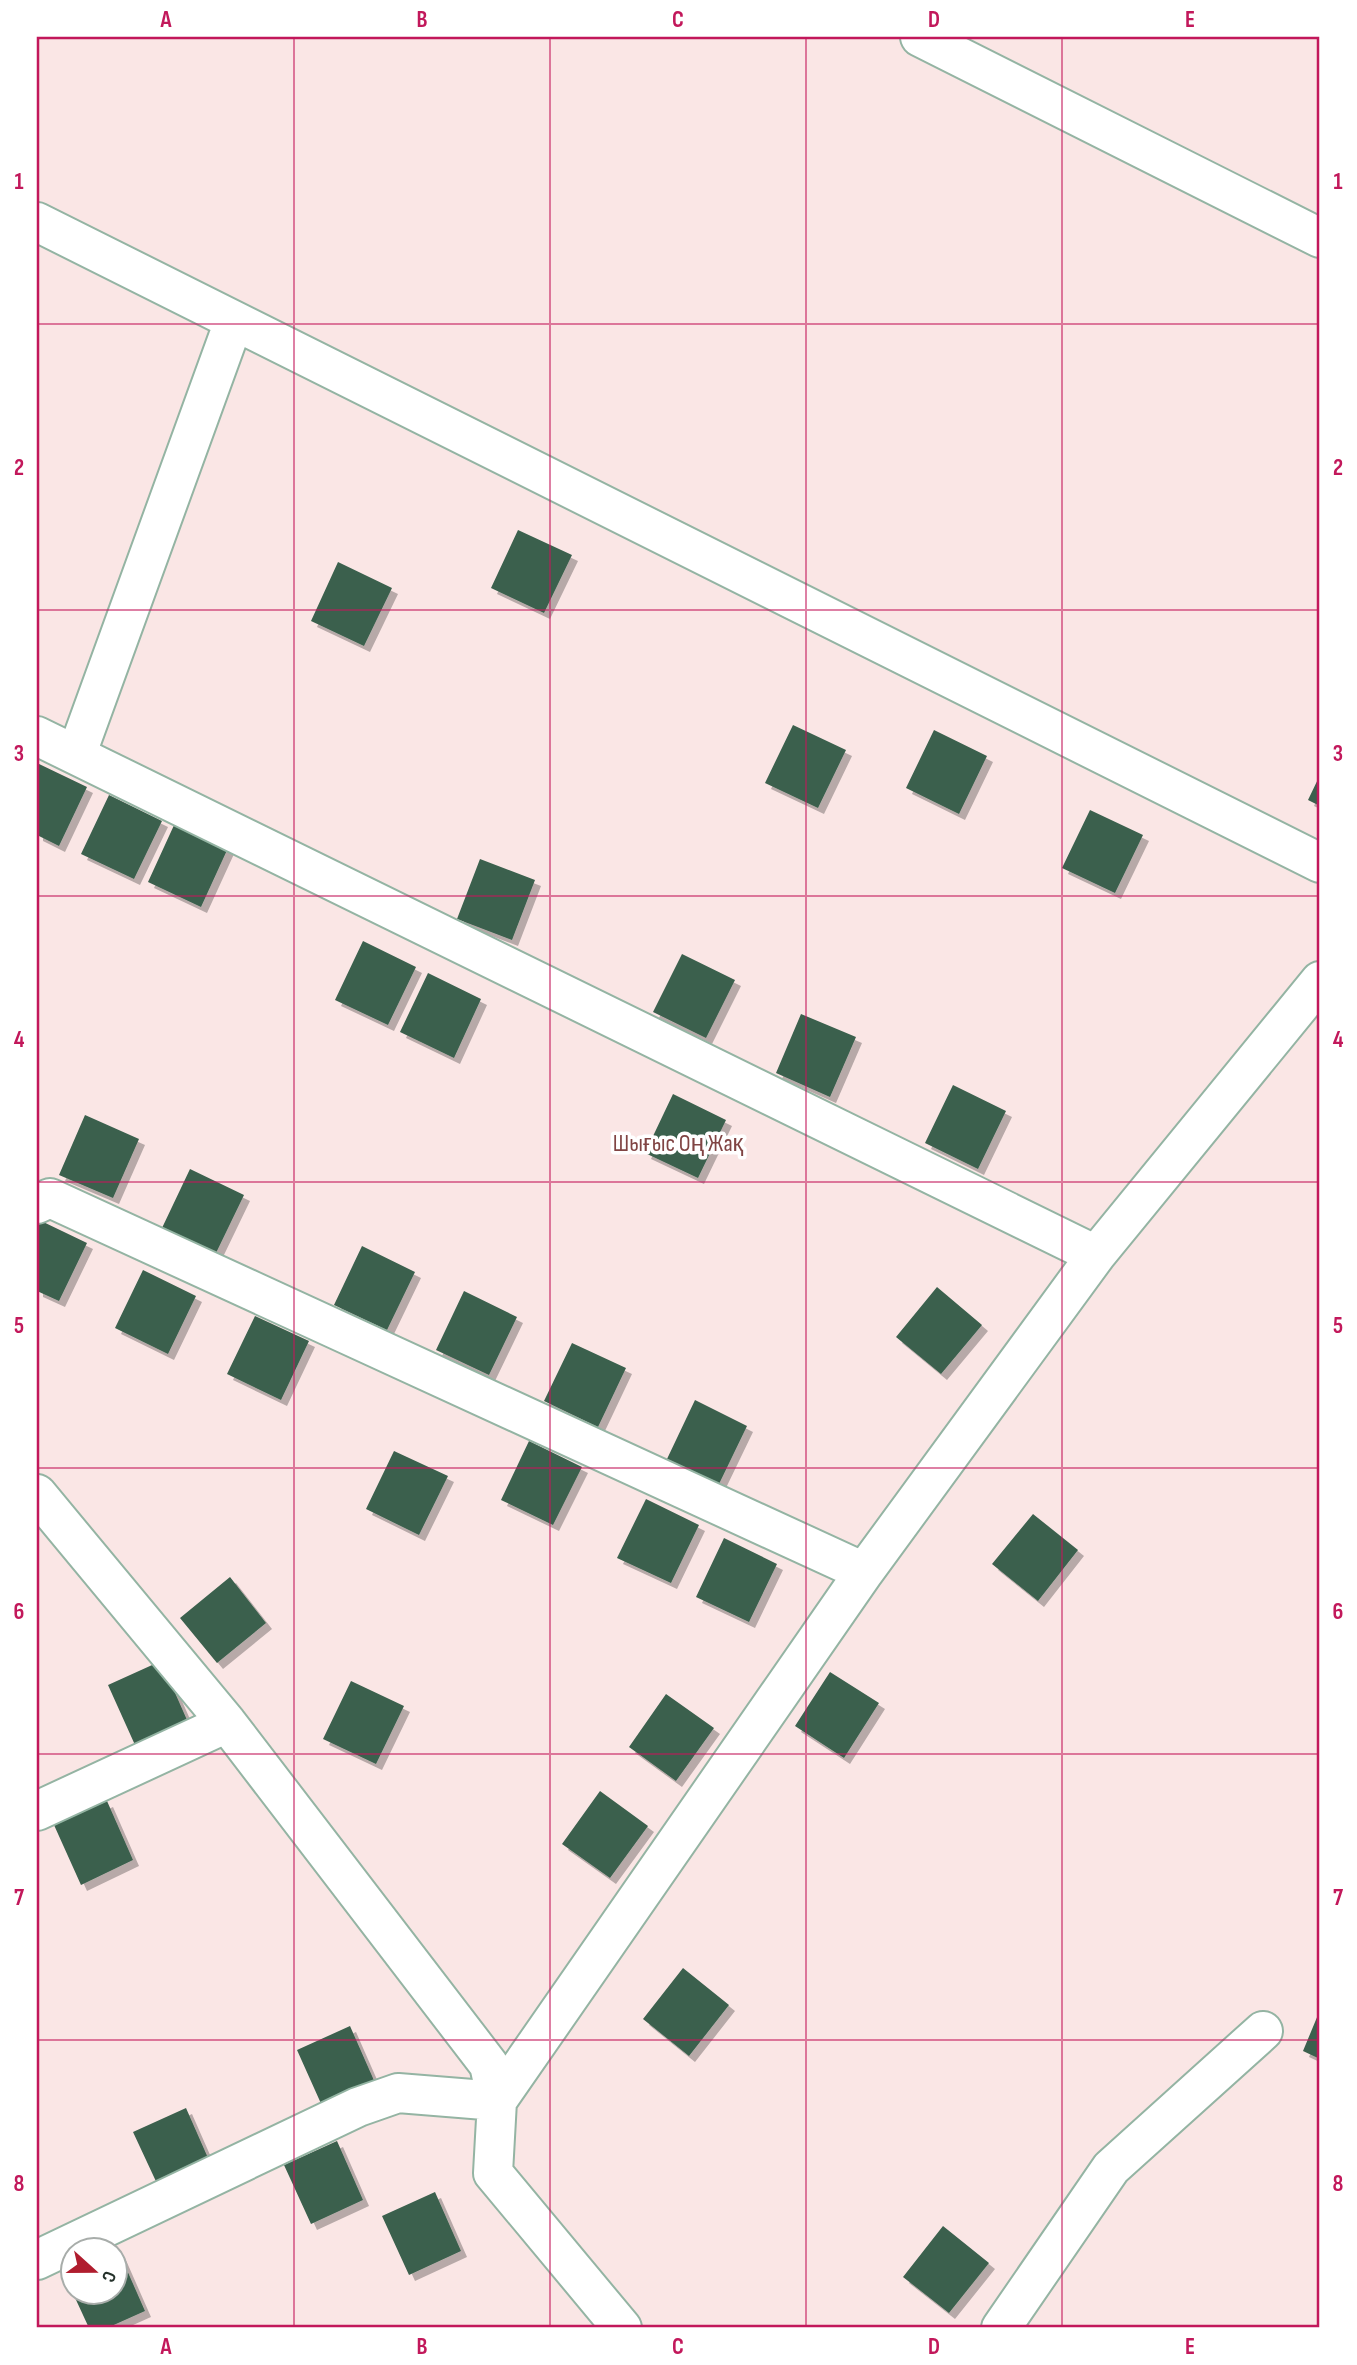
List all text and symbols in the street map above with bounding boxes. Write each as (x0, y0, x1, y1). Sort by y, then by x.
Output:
text: A (160, 6, 173, 34)
text: B (417, 6, 428, 34)
text: C (672, 6, 684, 34)
text: D (928, 6, 940, 34)
text: E (1185, 6, 1195, 34)
text: 1 (14, 168, 24, 196)
text: 1 (1333, 168, 1343, 196)
text: 2 (14, 454, 24, 482)
text: 2 (1333, 454, 1343, 482)
text: 3 (14, 740, 24, 768)
text: 3 (1333, 740, 1343, 768)
text: 4 (14, 1026, 25, 1054)
text: 4 (1333, 1026, 1344, 1054)
park label: Шығыс Оң Жақ (613, 1129, 744, 1158)
text: 5 (14, 1312, 24, 1340)
text: 5 (1333, 1312, 1343, 1340)
text: 6 (14, 1598, 24, 1626)
text: 6 (1333, 1598, 1343, 1626)
text: 7 (14, 1884, 24, 1912)
text: 7 (1333, 1884, 1343, 1912)
text: 8 (14, 2170, 25, 2198)
text: 8 (1333, 2170, 1344, 2198)
north arrow (60, 2236, 130, 2306)
text: С (96, 2268, 121, 2285)
text: A (160, 2333, 173, 2361)
text: B (417, 2333, 428, 2361)
text: C (672, 2333, 684, 2361)
text: D (928, 2333, 940, 2361)
text: E (1185, 2333, 1195, 2361)

